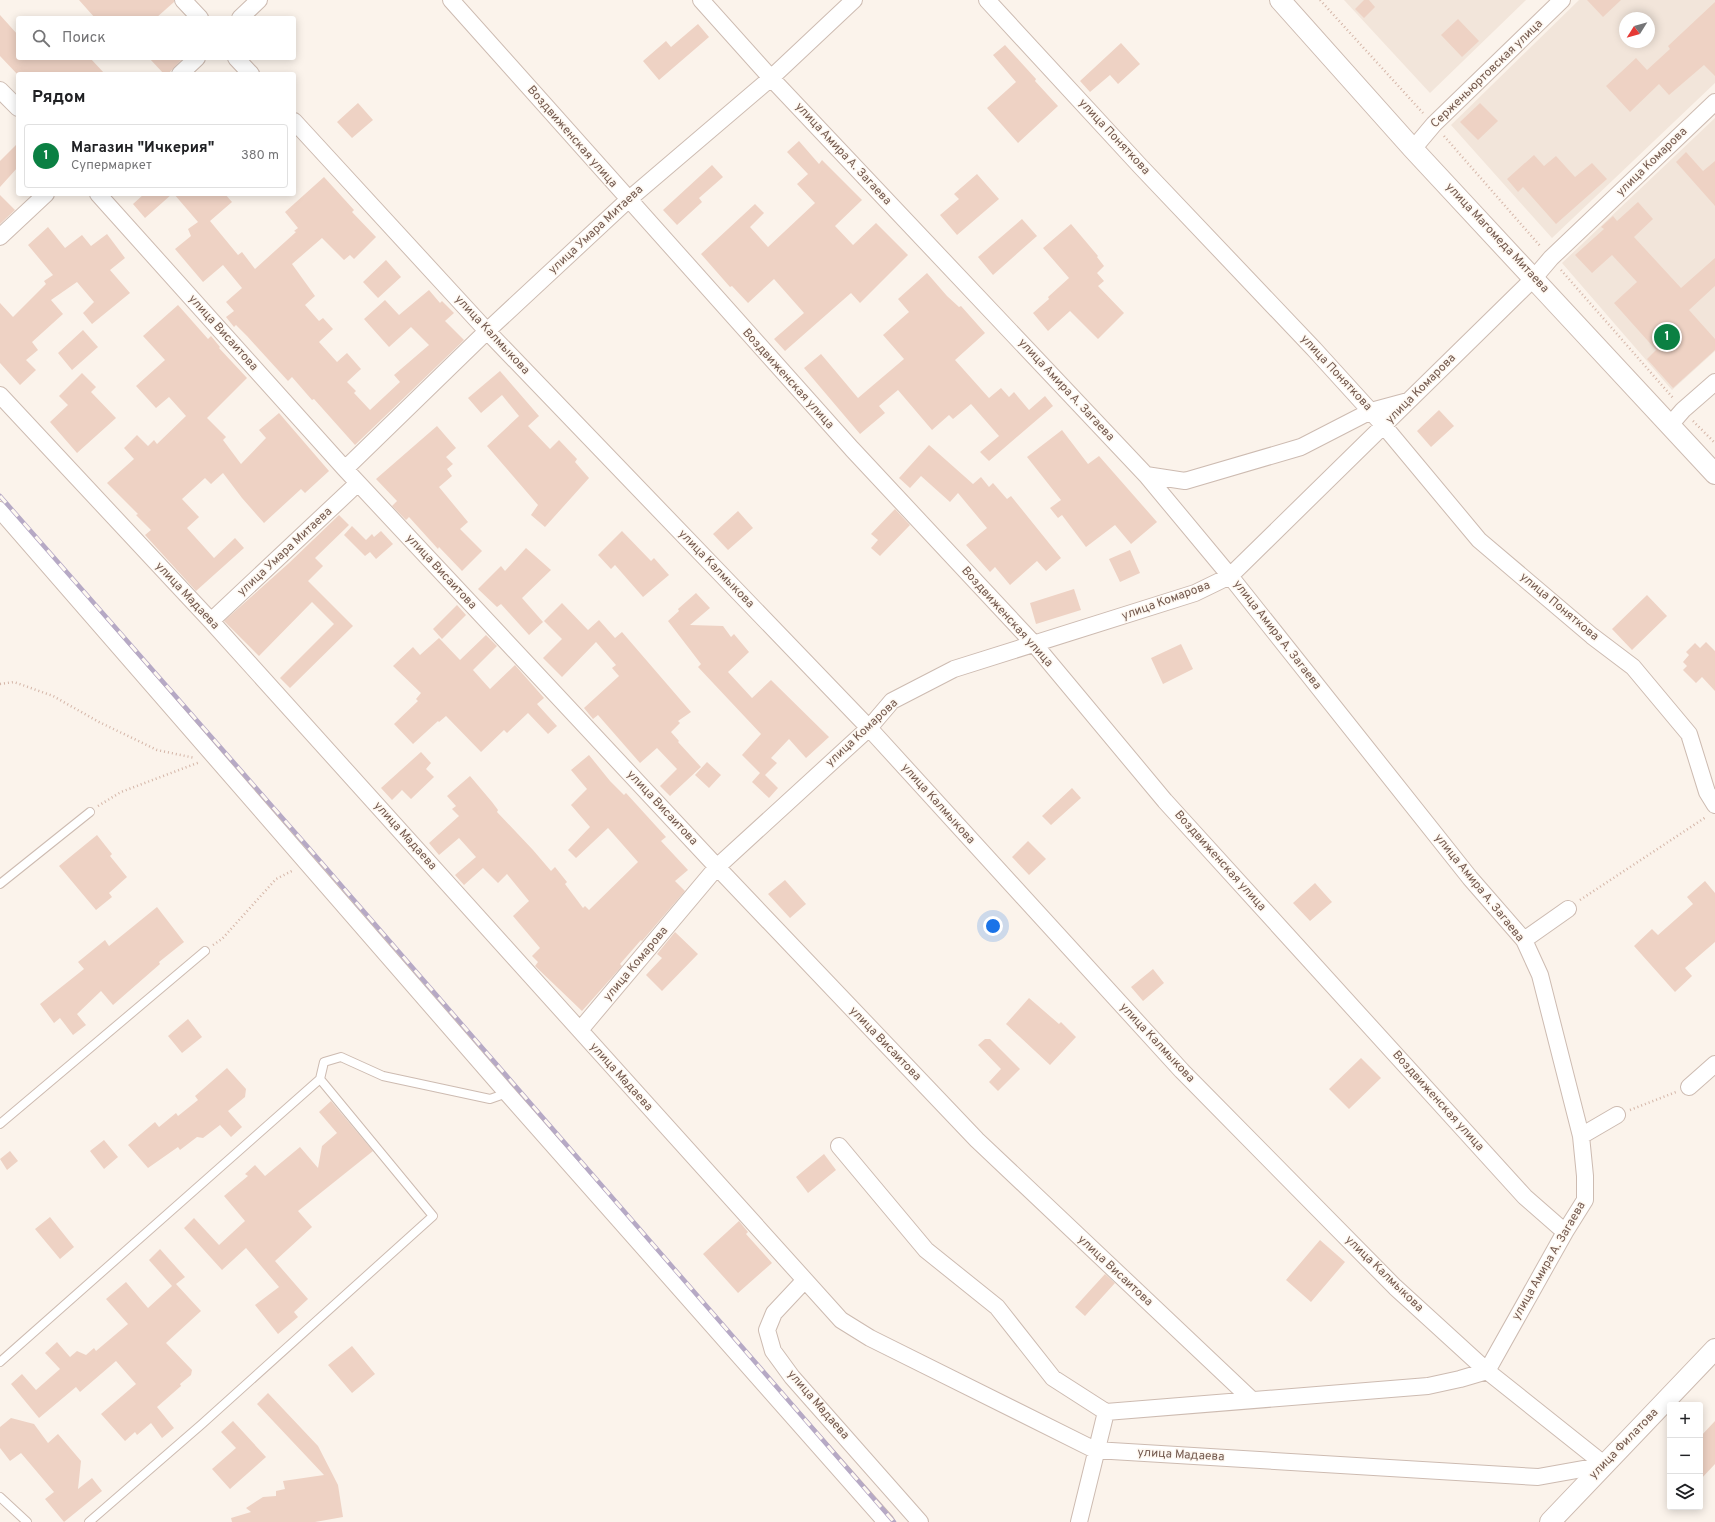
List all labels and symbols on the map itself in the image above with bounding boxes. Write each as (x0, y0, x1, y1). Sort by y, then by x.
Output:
north arrow (1619, 12, 1655, 48)
street label: Серженьюртовская улица (1427, 16, 1547, 132)
street label: Воздвиженская улица (523, 83, 621, 191)
street label: улица Поняткова (1075, 96, 1153, 178)
street label: улица Амира А. Загаева (791, 99, 895, 209)
street label: улица Комарова (1613, 124, 1691, 200)
street label: улица Магомеда Митаева (1442, 179, 1552, 297)
street label: улица Умара Митаева (545, 182, 647, 278)
street label: улица Висаитова (184, 291, 262, 375)
street label: улица Калмыкова (451, 292, 533, 378)
pin: 1 (1654, 322, 1680, 352)
street label: Воздвиженская улица (738, 325, 838, 433)
street label: улица Поняткова (1297, 332, 1375, 414)
street label: улица Амира А. Загаева (1014, 335, 1118, 445)
street label: улица Комарова (1382, 350, 1460, 428)
street label: улица Умара Митаева (234, 504, 336, 600)
street label: улица Калмыкова (674, 526, 758, 612)
street label: улица Висаитова (402, 531, 480, 613)
street label: улица Мадаева (151, 559, 223, 633)
street label: Воздвиженская улица (957, 563, 1057, 671)
street label: улица Поняткова (1516, 569, 1602, 645)
street label: улица Амира А. Загаева (1229, 577, 1325, 693)
street label: улица Комарова (1120, 578, 1212, 624)
street label: улица Комарова (823, 695, 901, 771)
street label: улица Калмыкова (897, 760, 979, 848)
street label: улица Висаитова (623, 767, 701, 849)
street label: улица Мадаева (370, 798, 440, 874)
street label: Воздвиженская улица (1170, 807, 1270, 915)
street label: улица Амира А. Загаева (1430, 831, 1528, 945)
your location (983, 916, 1003, 936)
street label: улица Комарова (600, 923, 672, 1005)
street label: улица Калмыкова (1116, 1000, 1198, 1086)
street label: улица Висаитова (845, 1003, 925, 1085)
street label: улица Мадаева (586, 1039, 656, 1115)
street label: Воздвиженская улица (1388, 1047, 1488, 1155)
street label: улица Амира А. Загаева (1508, 1199, 1590, 1323)
street label: улица Висаитова (1074, 1232, 1156, 1310)
street label: улица Калмыкова (1341, 1232, 1427, 1316)
street label: улица Мадаева (783, 1367, 853, 1443)
street label: улица Филатова (1586, 1405, 1662, 1483)
street label: улица Мадаева (1137, 1445, 1225, 1465)

